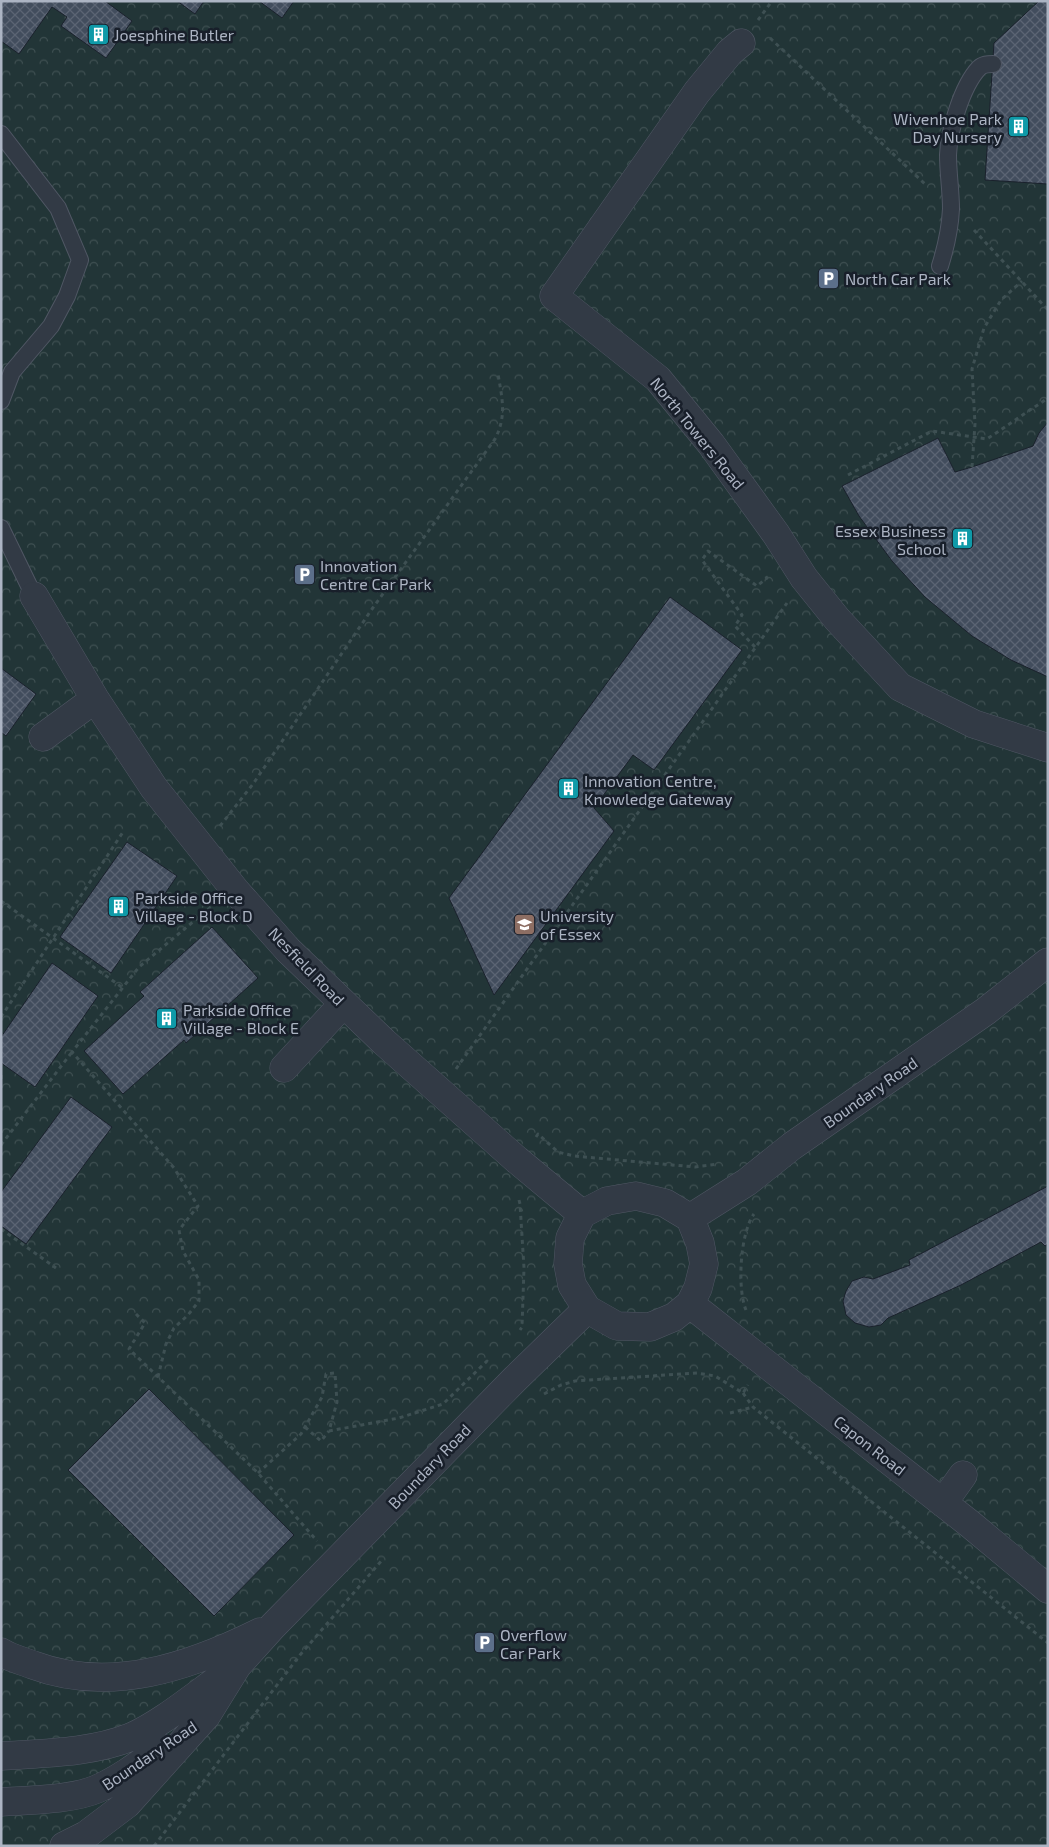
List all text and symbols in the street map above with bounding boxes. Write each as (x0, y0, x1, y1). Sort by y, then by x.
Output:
building icon: Joesphine Butler (86, 22, 110, 46)
place label: Joesphine Butler (114, 25, 235, 44)
place label: Wivenhoe Park Day Nursery (893, 109, 1003, 146)
building icon: Wivenhoe Park Day Nursery (1006, 115, 1030, 139)
parking icon: North Car Park (817, 266, 841, 290)
place label: North Car Park (845, 269, 951, 288)
street label: North Towers Road (647, 373, 749, 493)
place label: Essex Business School (835, 521, 946, 558)
building icon: Essex Business School (950, 527, 974, 551)
place label: Innovation Centre Car Park (320, 556, 432, 593)
parking icon: Innovation Centre Car Park (292, 562, 316, 586)
place label: Innovation Centre, Knowledge Gateway (584, 771, 733, 808)
building icon: Innovation Centre, Knowledge Gateway (556, 777, 580, 801)
place label: Parkside Office Village - Block D (135, 888, 253, 925)
building icon: Parkside Office Village - Block D (107, 894, 131, 918)
place label: University of Essex (540, 906, 615, 943)
school or university icon: University of Essex (512, 912, 536, 936)
street label: Nesfield Road (265, 923, 349, 1009)
place label: Parkside Office Village - Block E (183, 1000, 299, 1037)
building icon: Parkside Office Village - Block E (155, 1006, 179, 1030)
street label: Boundary Road (819, 1053, 921, 1131)
street label: Capon Road (830, 1411, 910, 1479)
street label: Boundary Road (384, 1420, 474, 1512)
place label: Overflow Car Park (500, 1625, 567, 1662)
parking icon: Overflow Car Park (472, 1631, 496, 1655)
street label: Boundary Road (98, 1716, 200, 1794)

